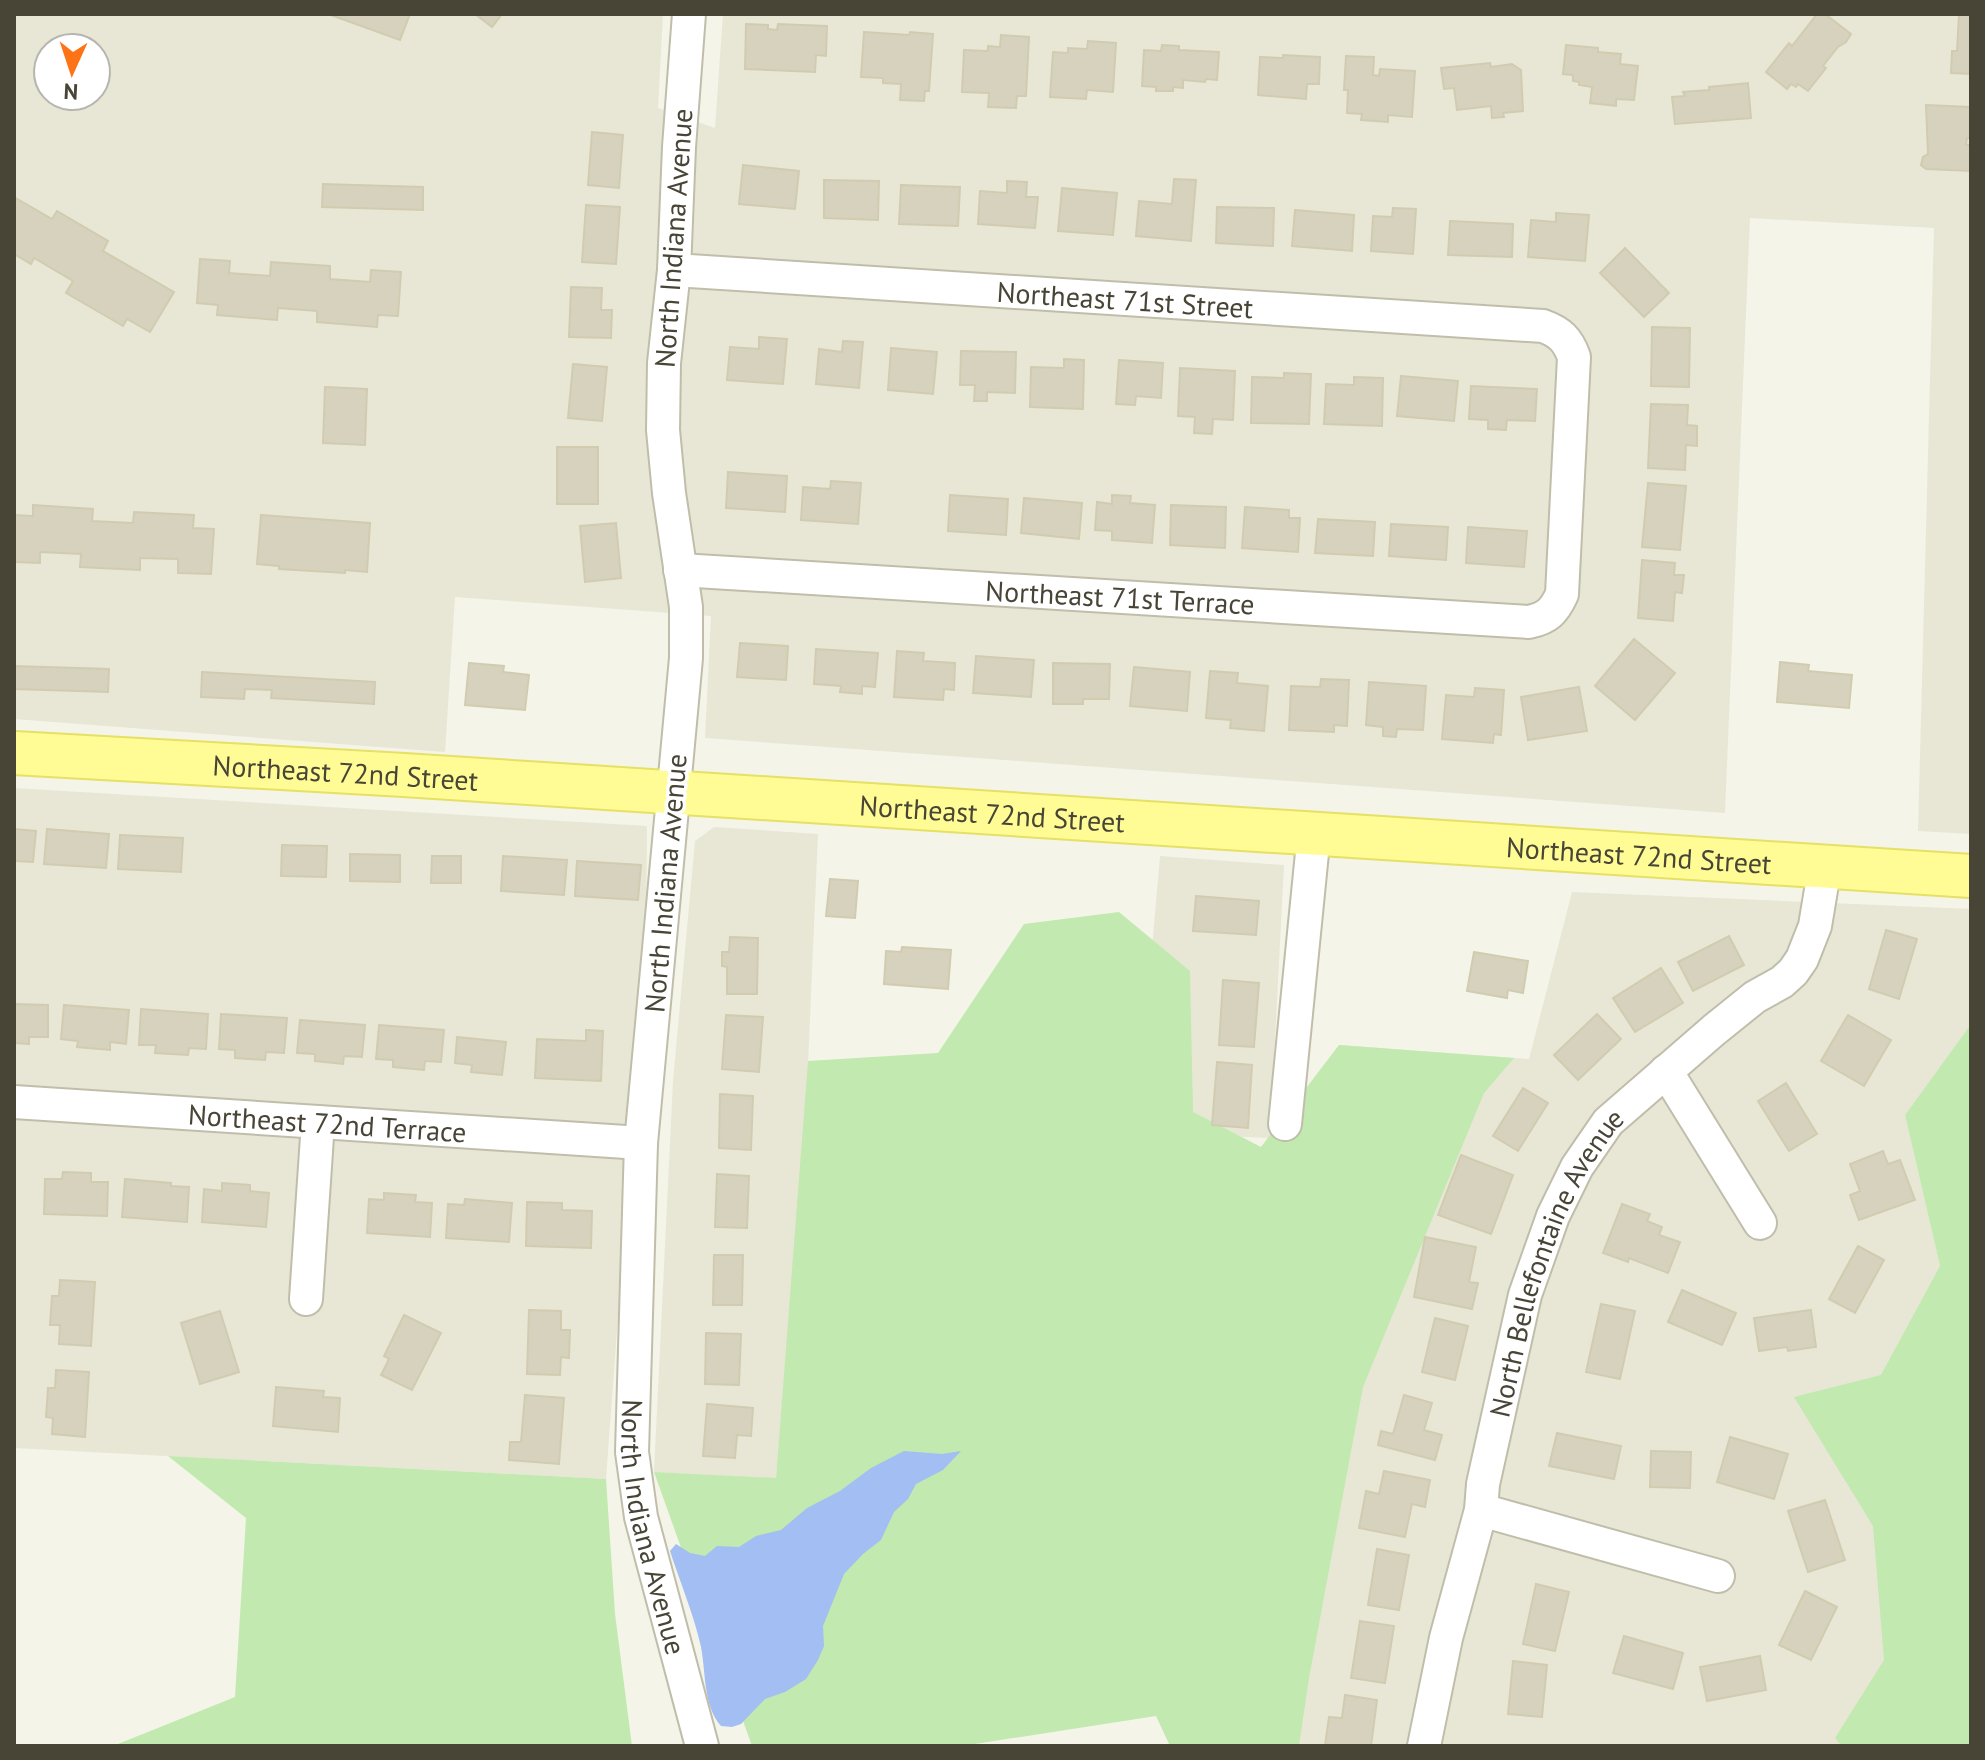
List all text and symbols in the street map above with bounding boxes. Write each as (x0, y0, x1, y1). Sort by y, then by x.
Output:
north arrow (32, 32, 112, 112)
text: N (63, 78, 79, 106)
street label: North Indiana Avenue (645, 107, 701, 369)
street label: Northeast 71st Street (996, 272, 1255, 326)
street label: Northeast 71st Terrace (984, 571, 1256, 623)
street label: Northeast 72nd Street (212, 746, 480, 798)
street label: North Indiana Avenue (635, 752, 695, 1014)
street label: Northeast 72nd Street (858, 786, 1127, 840)
street label: Northeast 72nd Street (1505, 828, 1773, 882)
street label: Northeast 72nd Terrace (187, 1095, 468, 1150)
street label: North Bellefontaine Avenue (1480, 1099, 1631, 1420)
street label: North Indiana Avenue (613, 1399, 695, 1659)

